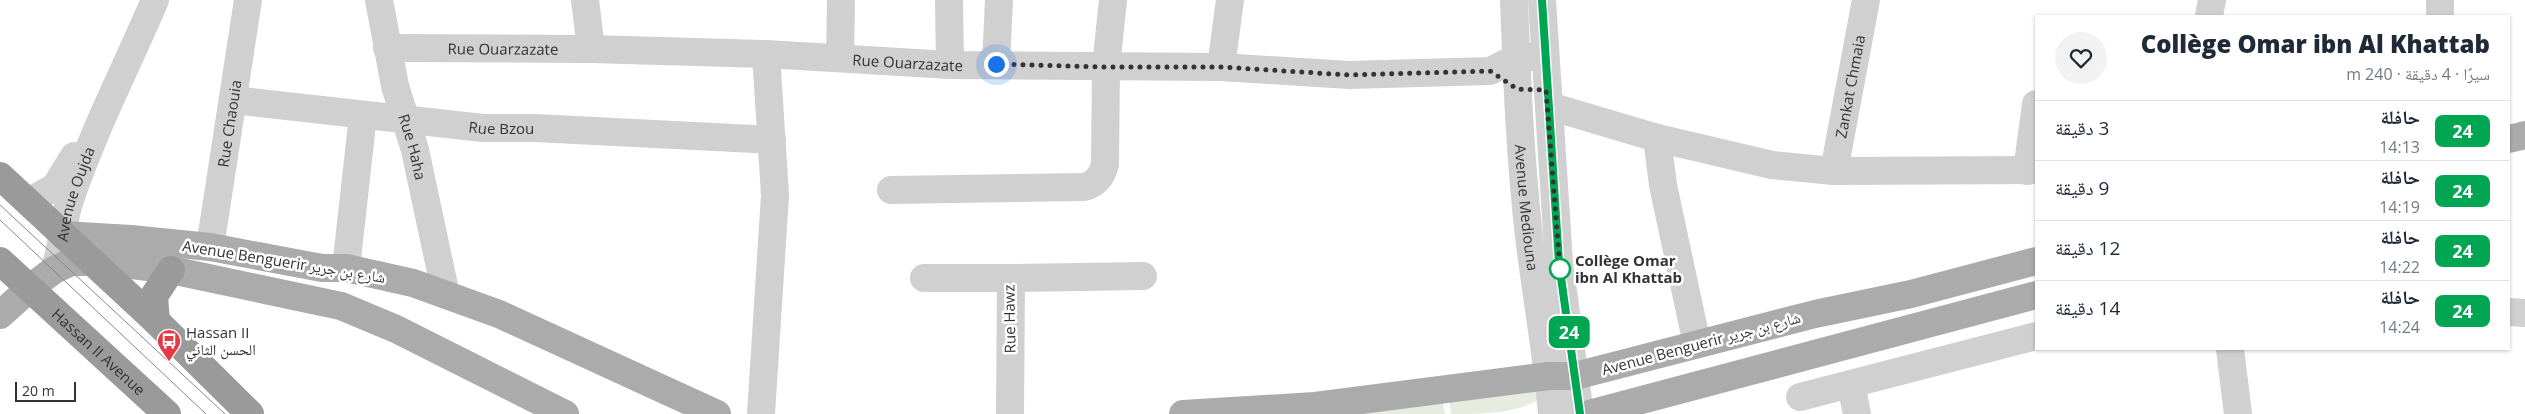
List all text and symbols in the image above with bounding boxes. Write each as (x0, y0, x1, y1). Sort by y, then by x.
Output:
text: Collège Omar ibn Al Khattab (2141, 27, 2490, 60)
button: heart (2055, 32, 2107, 84)
street label: Zankat Chmaia (1830, 33, 1869, 140)
street label: Rue Ouarzazate (448, 38, 558, 59)
street label: Rue Ouarzazate (852, 49, 963, 75)
your location (984, 52, 1009, 77)
text: سيرًا · 4 دقيقة · 240 m (2346, 63, 2490, 85)
street label: Rue Chaouia (212, 78, 246, 169)
text: حافلة (2381, 104, 2420, 130)
street label: Rue Haha (394, 111, 431, 182)
text: 3 دقيقة (2055, 115, 2109, 141)
street label: Rue Bzou (468, 116, 534, 138)
text: 24 (2452, 119, 2473, 143)
text: 14:13 (2379, 136, 2420, 158)
street label: Avenue Oujda (52, 144, 99, 243)
street label: Avenue Mediouna (1511, 144, 1543, 272)
text: حافلة (2381, 164, 2420, 190)
text: 9 دقيقة (2055, 175, 2109, 201)
text: 24 (2452, 179, 2473, 203)
text: 14:19 (2379, 196, 2420, 218)
text: حافلة (2381, 224, 2420, 250)
street label: Avenue Benguerir شارع بن جرير (181, 235, 387, 288)
text: 12 دقيقة (2055, 235, 2120, 261)
text: 24 (2452, 239, 2473, 263)
place label: Collège Omar ibn Al Khattab (1575, 250, 1682, 287)
text: 14:22 (2379, 256, 2420, 278)
marker: Collège Omar ibn Al Khattab (1549, 258, 1571, 280)
street label: Rue Hawz (998, 284, 1020, 354)
text: حافلة (2381, 284, 2420, 310)
text: 14 دقيقة (2055, 295, 2120, 321)
text: 24 (2452, 299, 2473, 323)
street label: Hassan II Avenue (48, 304, 150, 399)
street label: Avenue Benguerir شارع بن جرير (1599, 307, 1803, 380)
line badge: 24 (1546, 316, 1592, 348)
text: 14:24 (2379, 316, 2420, 338)
text: 24 (1559, 320, 1579, 344)
place label: Hassan II الحسن الثاني (186, 322, 256, 362)
bus stop icon: Hassan II الحسن الثاني (156, 328, 182, 362)
scale bar (15, 379, 76, 402)
text: 20 m (22, 381, 55, 400)

